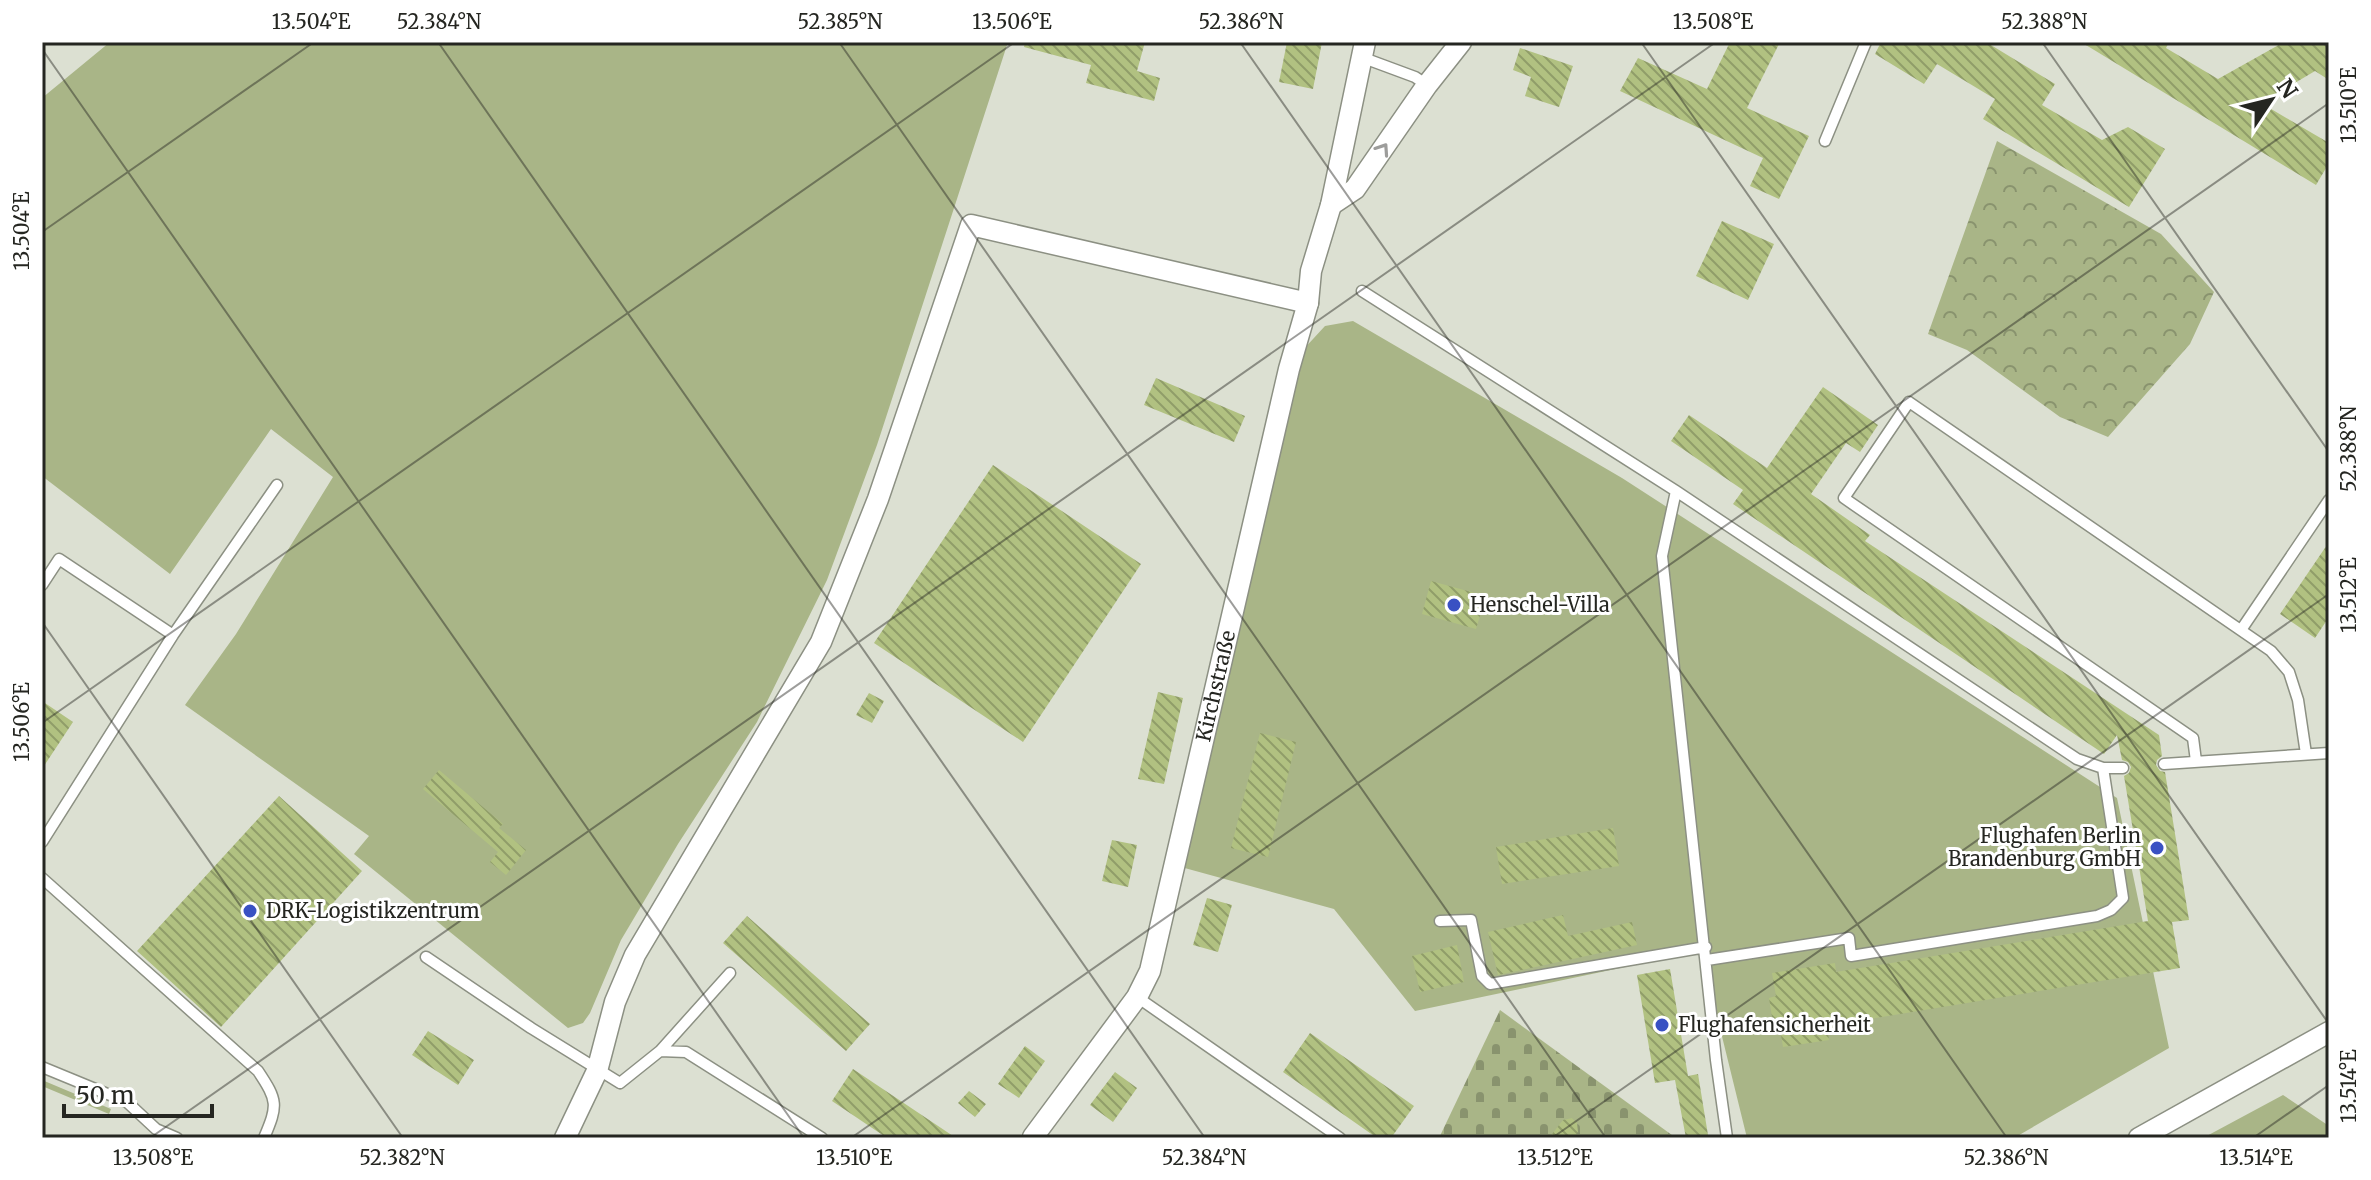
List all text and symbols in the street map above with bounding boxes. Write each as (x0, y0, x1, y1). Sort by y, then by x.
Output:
text: 13.504°E (272, 9, 351, 34)
text: 52.384°N (397, 9, 482, 34)
text: 52.385°N (798, 9, 883, 34)
text: 13.506°E (972, 9, 1052, 34)
text: 52.386°N (1198, 9, 1284, 34)
text: 13.508°E (1673, 9, 1754, 34)
text: 52.388°N (2001, 9, 2088, 34)
north arrow (2231, 60, 2311, 140)
text: 13.510°E (2336, 67, 2361, 143)
text: N (2271, 73, 2304, 104)
one-way arrow (1373, 143, 1388, 157)
text: 13.504°E (9, 191, 34, 270)
text: 52.388°N (2336, 405, 2361, 492)
text: 13.512°E (2336, 557, 2361, 633)
place label: Henschel-Villa (1470, 592, 1610, 617)
marker: Henschel-Villa (1445, 596, 1463, 614)
street label: Kirchstraße (1190, 628, 1240, 744)
text: 13.506°E (9, 682, 34, 762)
place label: Flughafen Berlin Brandenburg GmbH (1948, 823, 2141, 871)
marker: Flughafen Berlin Brandenburg GmbH (2148, 839, 2166, 857)
place label: DRK-Logistikzentrum (266, 898, 480, 923)
marker: DRK-Logistikzentrum (241, 902, 259, 920)
place label: Flughafensicherheit (1678, 1012, 1871, 1037)
marker: Flughafensicherheit (1653, 1016, 1671, 1034)
text: 13.514°E (2336, 1049, 2361, 1123)
scale bar (64, 1068, 212, 1118)
text: 50 m (76, 1080, 135, 1111)
text: 13.508°E (113, 1145, 194, 1170)
text: 52.382°N (359, 1145, 445, 1170)
text: 13.510°E (816, 1145, 892, 1170)
text: 52.384°N (1162, 1145, 1247, 1170)
text: 13.512°E (1517, 1145, 1593, 1170)
text: 52.386°N (1963, 1145, 2049, 1170)
text: 13.514°E (2219, 1145, 2293, 1170)

